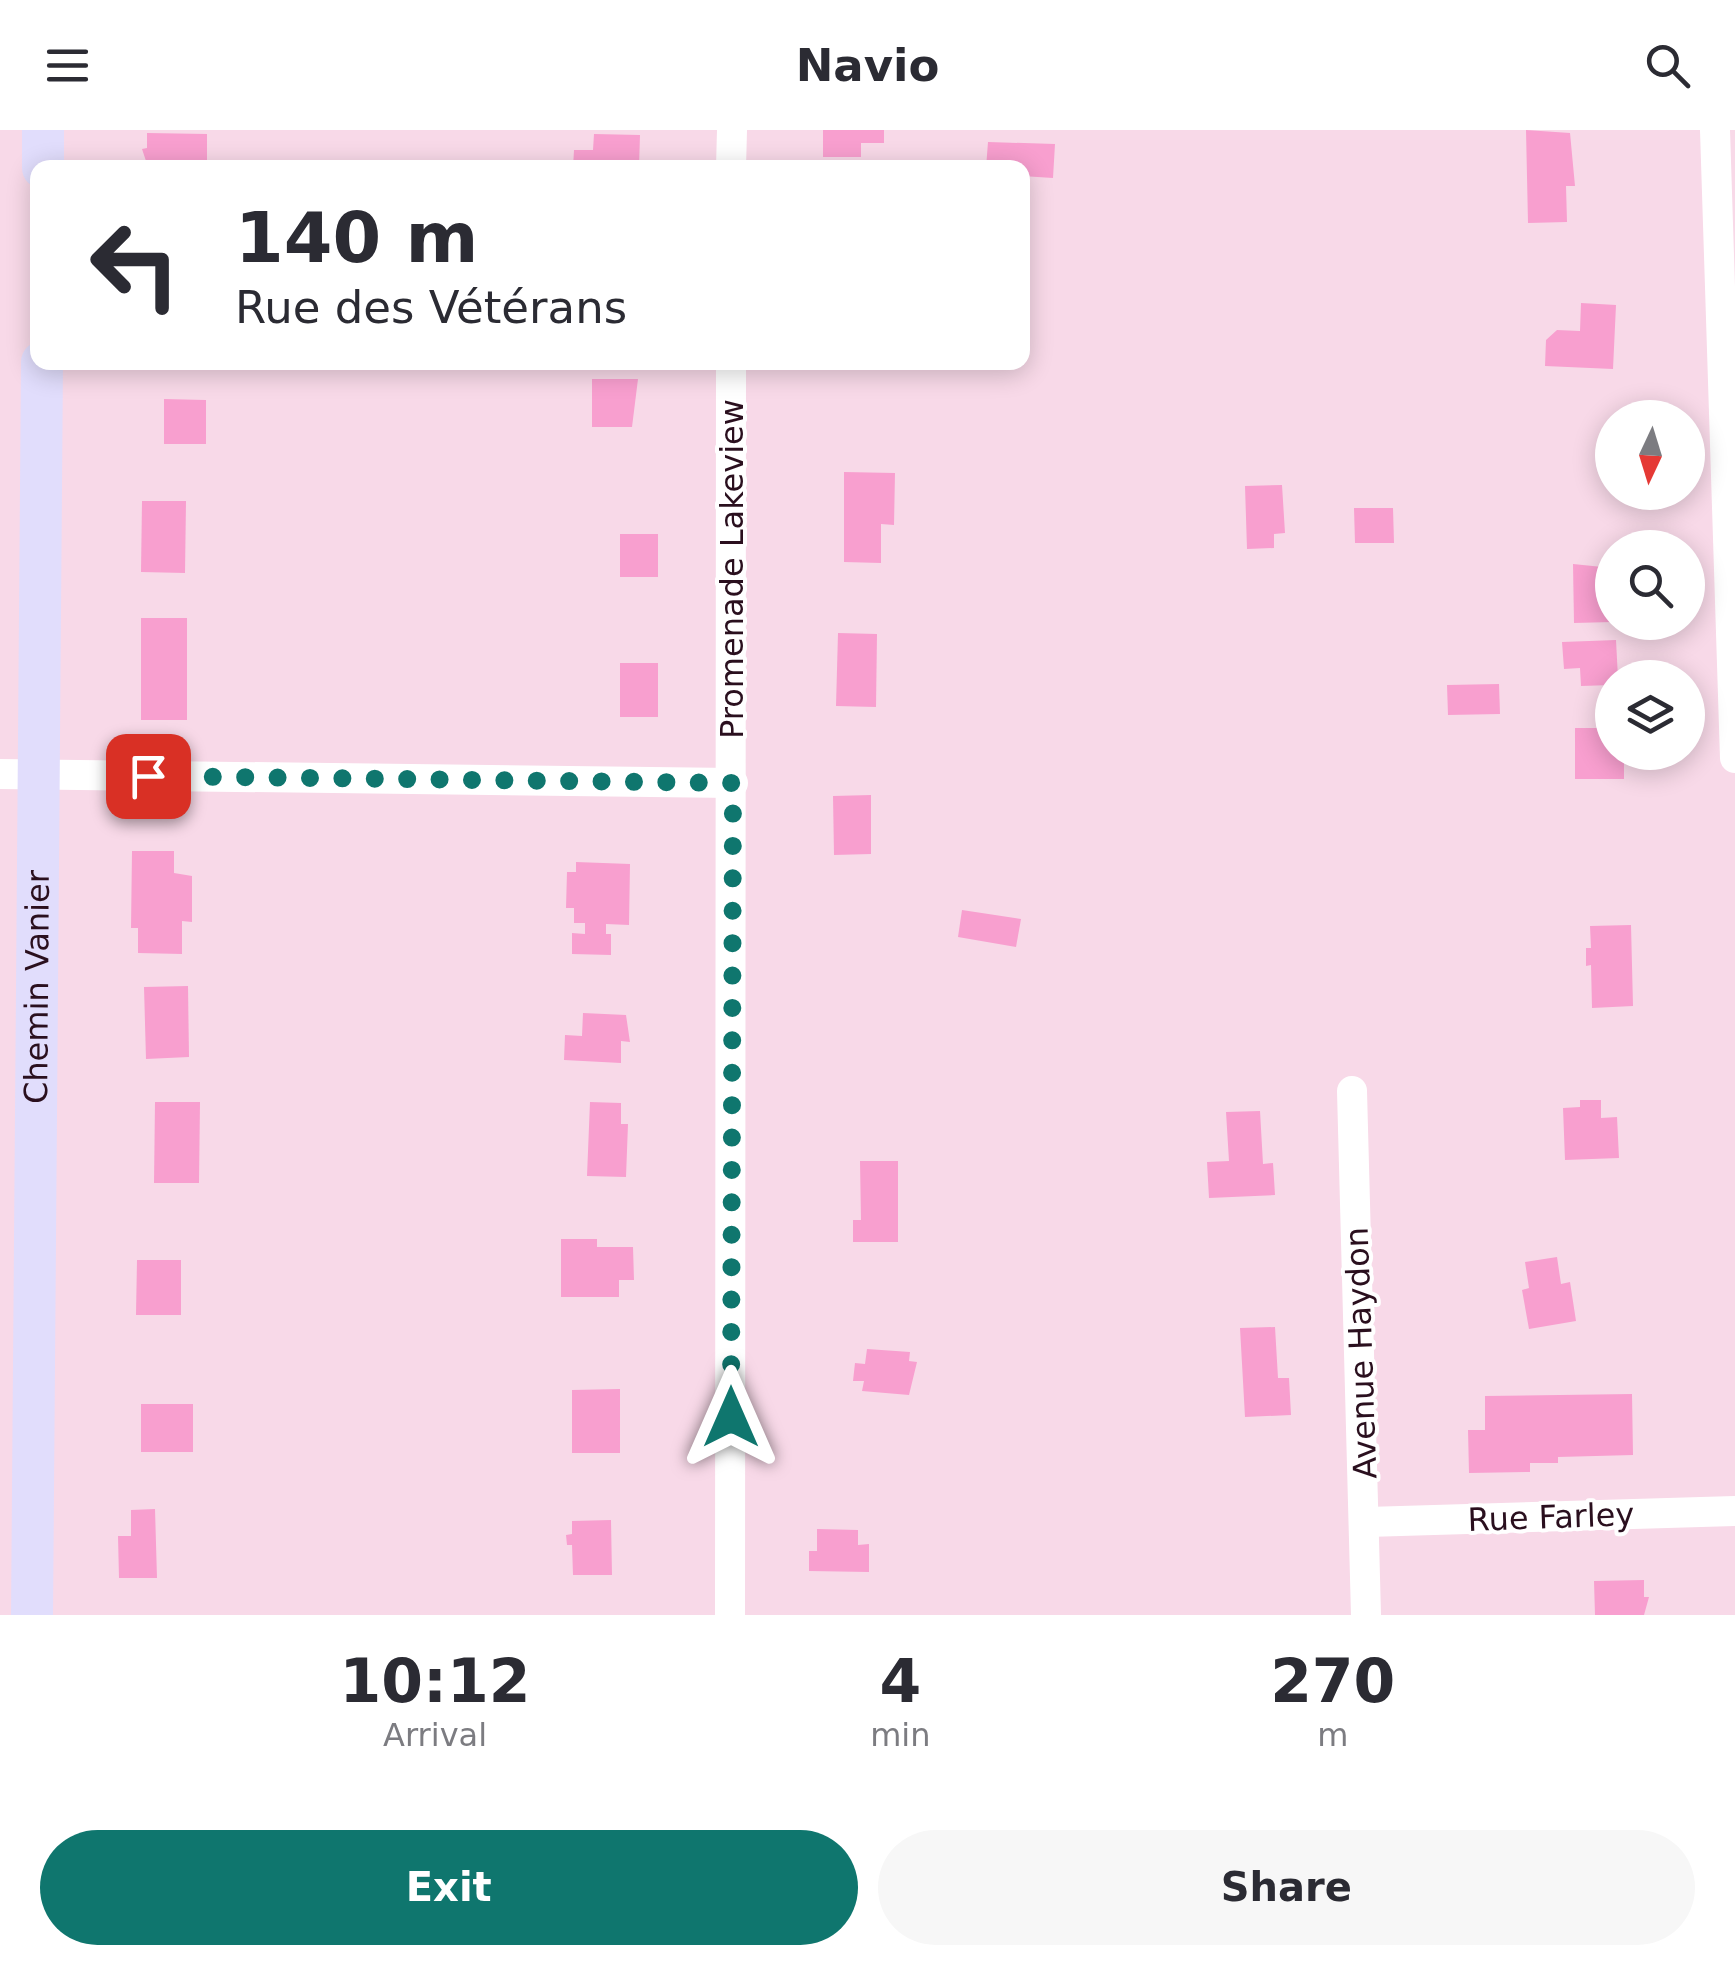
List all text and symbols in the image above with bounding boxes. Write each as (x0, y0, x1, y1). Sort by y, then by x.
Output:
icon: menu (40, 38, 95, 93)
icon: search (1640, 38, 1695, 93)
text: Navio (796, 39, 939, 92)
text: 140 m (235, 197, 478, 279)
icon: left (70, 200, 200, 330)
text: Rue des Vétérans (235, 281, 627, 334)
street label: Promenade Lakeview (713, 399, 751, 739)
north arrow (1595, 400, 1705, 510)
map controls (1595, 400, 1705, 770)
button: search (1595, 530, 1705, 640)
button: layers (1595, 660, 1705, 770)
pin (106, 734, 191, 819)
icon: arrive (121, 749, 176, 804)
street label: Chemin Vanier (17, 869, 57, 1104)
street label: Avenue Haydon (1338, 1226, 1384, 1480)
position arrow (679, 1365, 783, 1469)
street label: Rue Farley (1467, 1495, 1635, 1539)
text: 10:12 (340, 1646, 531, 1716)
text: 4 (879, 1646, 921, 1716)
text: 270 (1270, 1646, 1395, 1716)
text: Arrival (383, 1716, 487, 1754)
text: min (870, 1716, 931, 1754)
text: m (1317, 1716, 1348, 1754)
button: Exit (40, 1830, 858, 1945)
button: Share (878, 1830, 1695, 1945)

